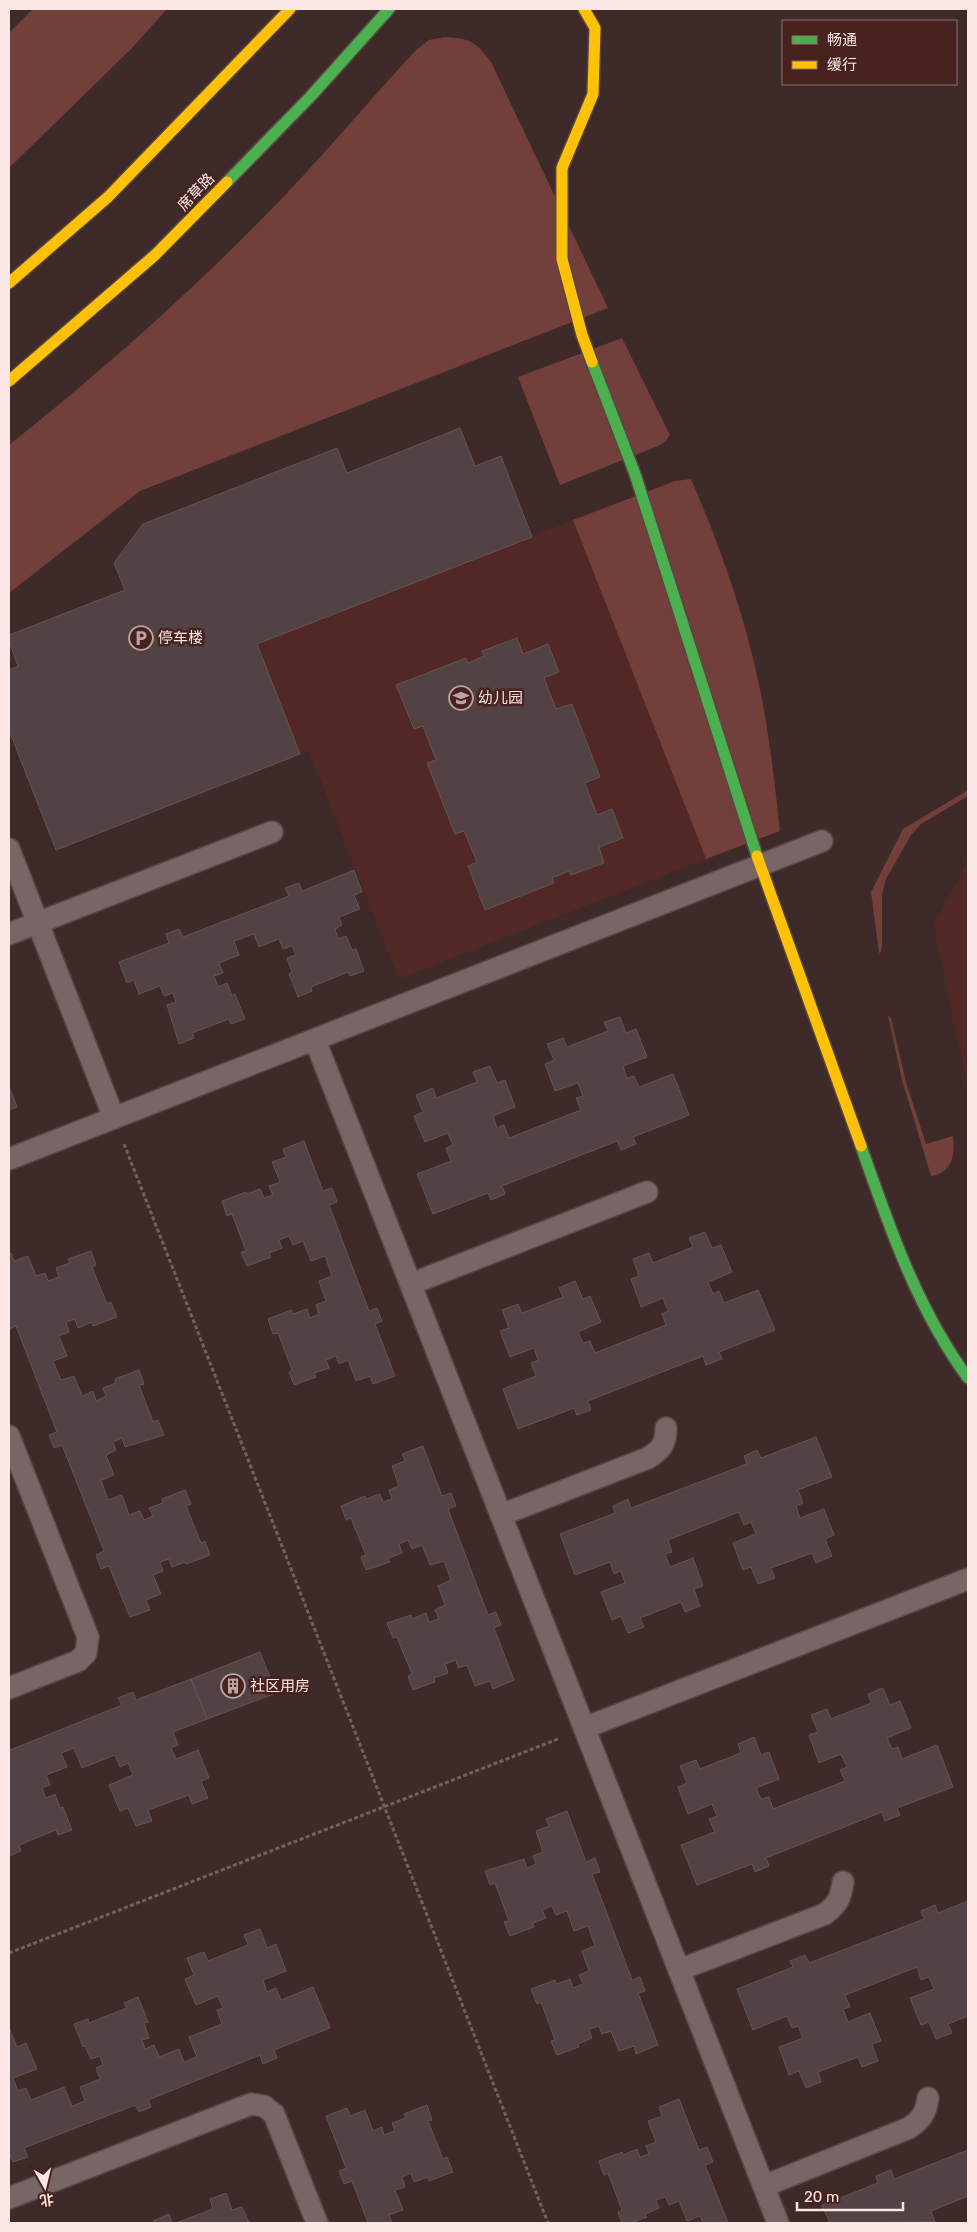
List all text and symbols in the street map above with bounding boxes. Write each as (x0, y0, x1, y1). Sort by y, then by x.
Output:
legend (782, 20, 957, 85)
text: 畅通 (827, 31, 857, 49)
text: 缓行 (827, 56, 857, 74)
street label: 席草路 (174, 170, 218, 214)
parking icon: 停车楼 (128, 625, 154, 651)
place label: 停车楼 (158, 629, 203, 647)
school or university icon: 幼儿园 (448, 685, 474, 711)
place label: 幼儿园 (478, 689, 523, 707)
building icon: 社区用房 (220, 1673, 246, 1699)
place label: 社区用房 (250, 1677, 310, 1695)
north arrow (20, 2162, 70, 2212)
scale bar (797, 2180, 903, 2212)
text: 20 m (804, 2188, 839, 2206)
text: 北 (39, 2190, 55, 2209)

